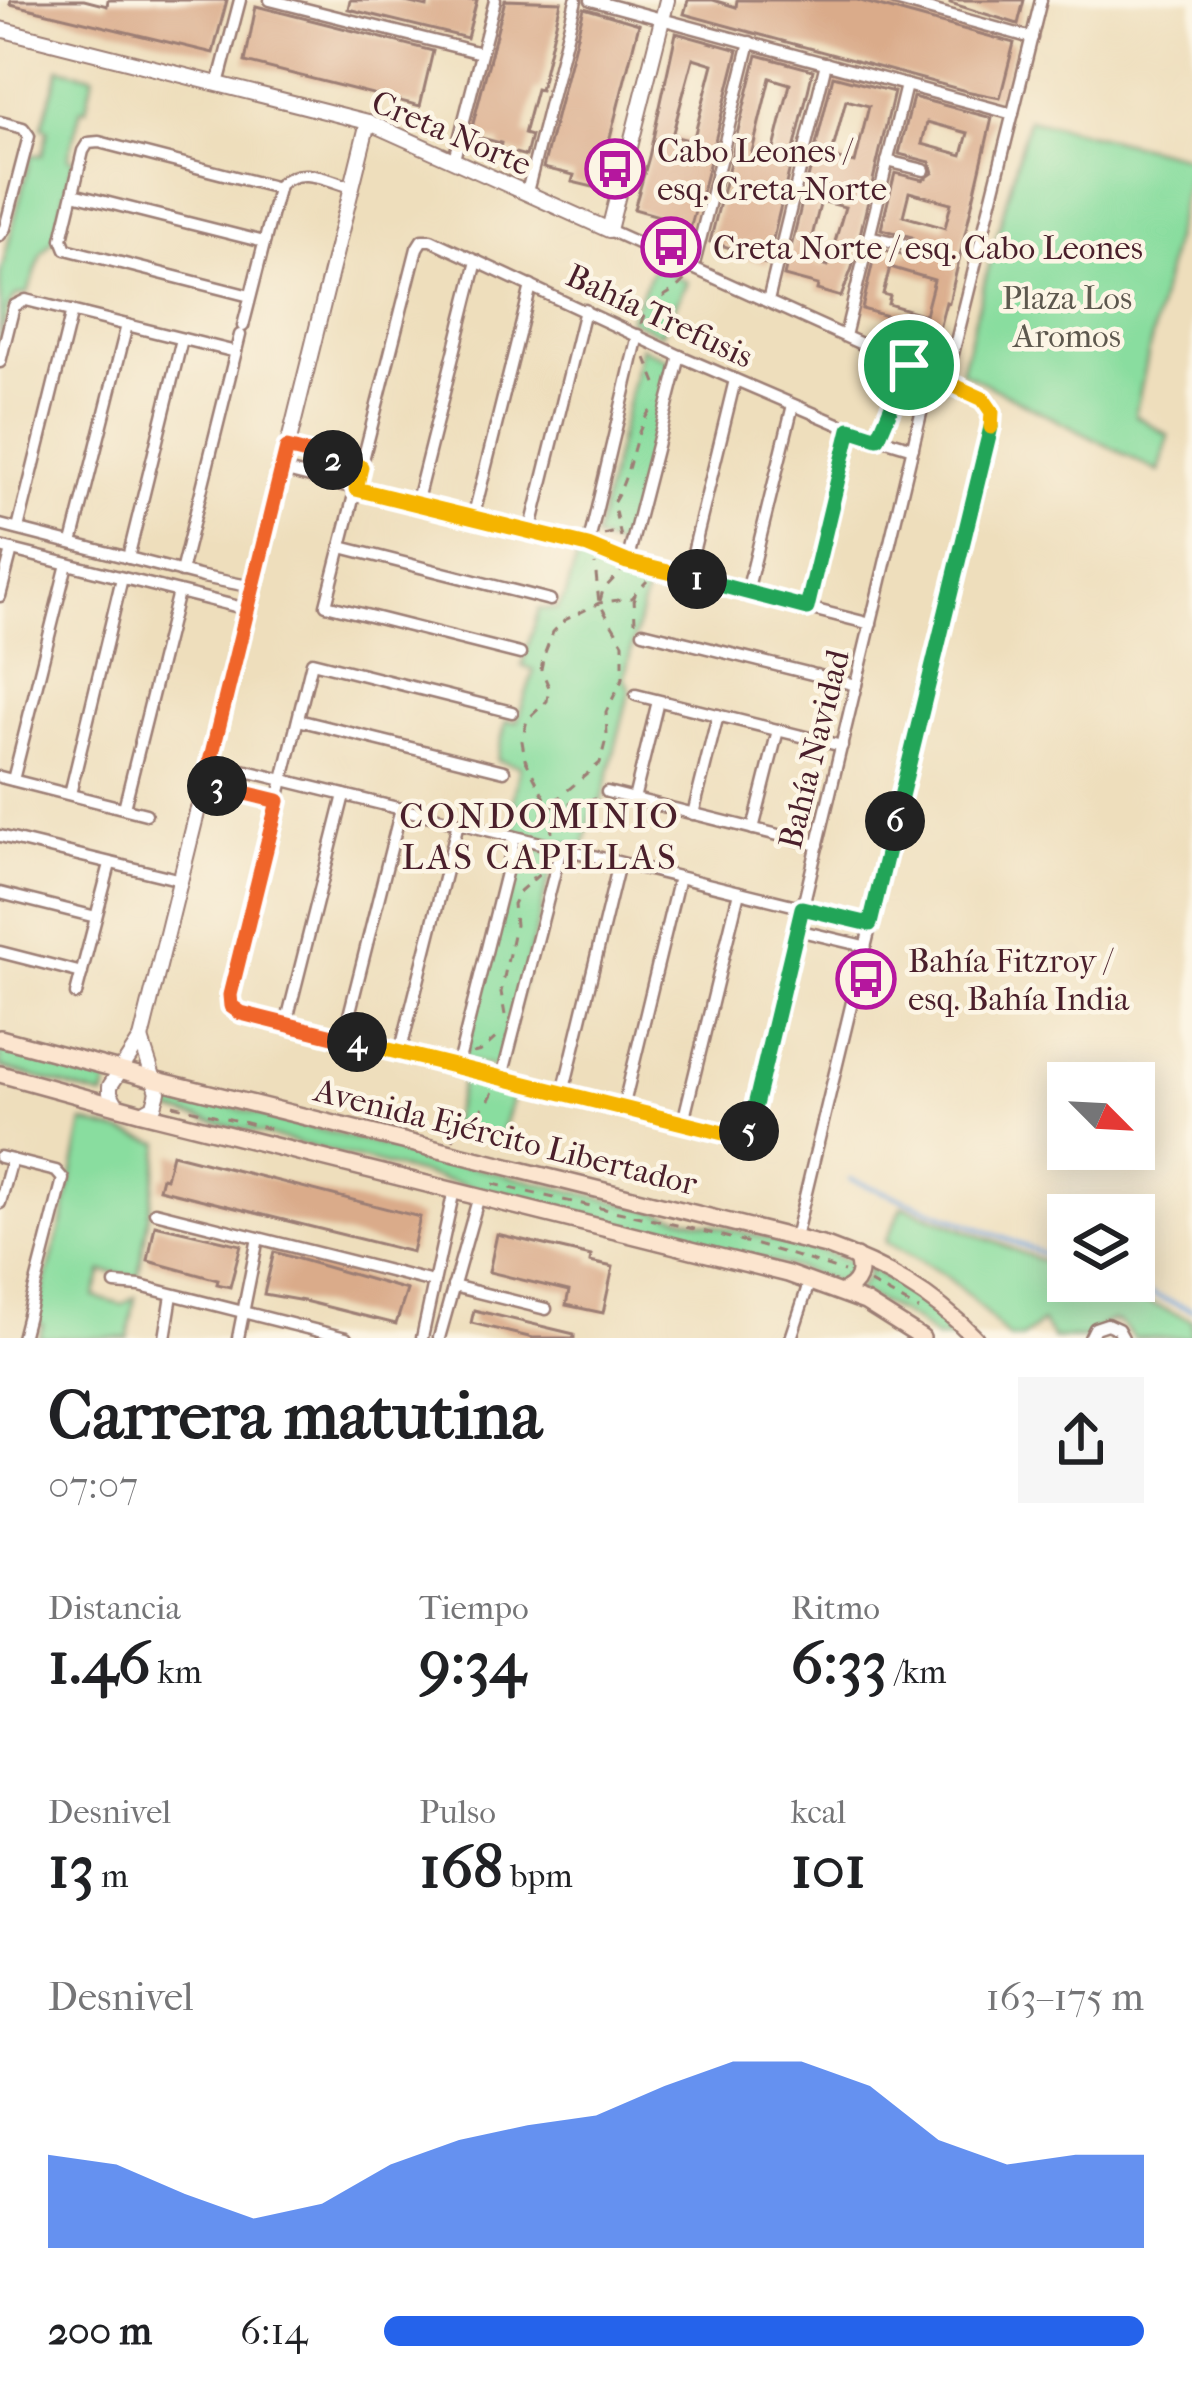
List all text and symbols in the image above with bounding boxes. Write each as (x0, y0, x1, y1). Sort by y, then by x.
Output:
street label: Creta Norte (366, 82, 537, 184)
place label: Cabo Leones / esq. Creta-Norte (657, 132, 887, 209)
bus stop icon: Cabo Leones / esq. Creta-Norte (584, 138, 646, 200)
bus stop icon: Creta Norte / esq. Cabo Leones (640, 216, 702, 278)
place label: Creta Norte / esq. Cabo Leones (713, 229, 1143, 268)
street label: Bahía Trefusis (560, 256, 759, 377)
park label: Plaza Los Aromos (1002, 279, 1132, 356)
pin (858, 314, 960, 416)
icon: arrive (876, 332, 942, 398)
pin: 2 (303, 430, 363, 490)
text: 2 (325, 440, 341, 479)
pin: 1 (667, 549, 727, 609)
text: 1 (691, 559, 703, 598)
street label: Bahía Navidad (771, 645, 858, 853)
pin: 3 (187, 756, 247, 816)
text: 3 (210, 766, 224, 805)
pin: 6 (865, 791, 925, 851)
district label: CONDOMINIO LAS CAPILLAS (399, 795, 681, 878)
text: 6 (886, 801, 904, 840)
place label: Bahía Fitzroy / esq. Bahía India (908, 942, 1130, 1019)
bus stop icon: Bahía Fitzroy / esq. Bahía India (835, 948, 897, 1010)
pin: 4 (327, 1012, 387, 1072)
text: 4 (347, 1022, 367, 1061)
north arrow (1047, 1062, 1155, 1170)
map controls (1047, 1062, 1155, 1302)
street label: Avenida Ejército Libertador (308, 1071, 701, 1204)
pin: 5 (719, 1101, 779, 1161)
text: 5 (742, 1111, 756, 1150)
button: layers (1047, 1194, 1155, 1302)
button: share (1018, 1377, 1144, 1503)
text: Carrera matutina (48, 1378, 542, 1455)
text: 07:07 (48, 1462, 138, 1508)
text: Distancia (48, 1589, 181, 1628)
text: Tiempo (419, 1589, 529, 1628)
text: Ritmo (791, 1589, 880, 1628)
text: 1.46 (48, 1628, 150, 1699)
text: 9:34 (419, 1628, 525, 1699)
text: 6:33 (791, 1628, 887, 1699)
text: km (150, 1653, 202, 1692)
text: /km (887, 1653, 946, 1692)
text: Desnivel (48, 1793, 171, 1832)
text: Pulso (419, 1793, 496, 1832)
text: kcal (791, 1793, 846, 1832)
text: 13 (48, 1832, 94, 1903)
text: 168 (419, 1832, 503, 1903)
text: 101 (791, 1832, 866, 1903)
text: m (94, 1857, 129, 1896)
text: bpm (503, 1857, 573, 1896)
text: Desnivel (48, 1974, 194, 2020)
text: 163–175 m (986, 1974, 1144, 2020)
text: 200 m (48, 2308, 152, 2354)
text: 6:14 (240, 2308, 308, 2354)

